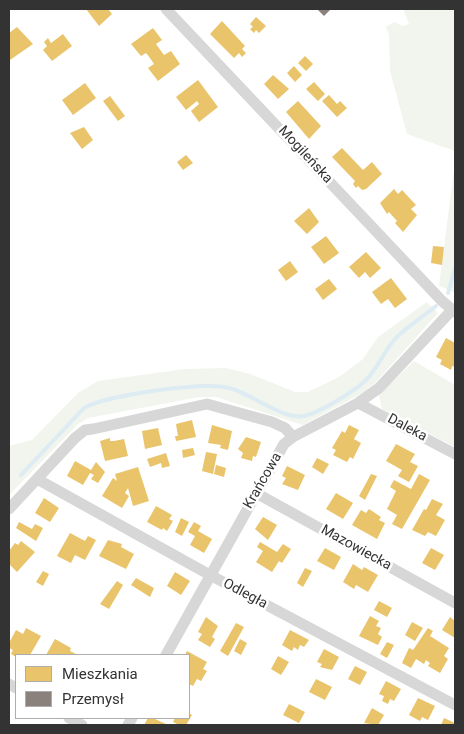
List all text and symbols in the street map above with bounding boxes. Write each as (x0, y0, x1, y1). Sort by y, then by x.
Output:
street label: Mogileńska (274, 123, 336, 187)
street label: Daleka (384, 411, 430, 445)
street label: Krańcowa (240, 450, 286, 512)
street label: Mazowiecka (318, 522, 394, 574)
street label: Odległa (220, 575, 270, 613)
legend (15, 654, 190, 719)
text: Mieszkania (62, 665, 138, 683)
text: Przemysł (62, 690, 124, 708)

